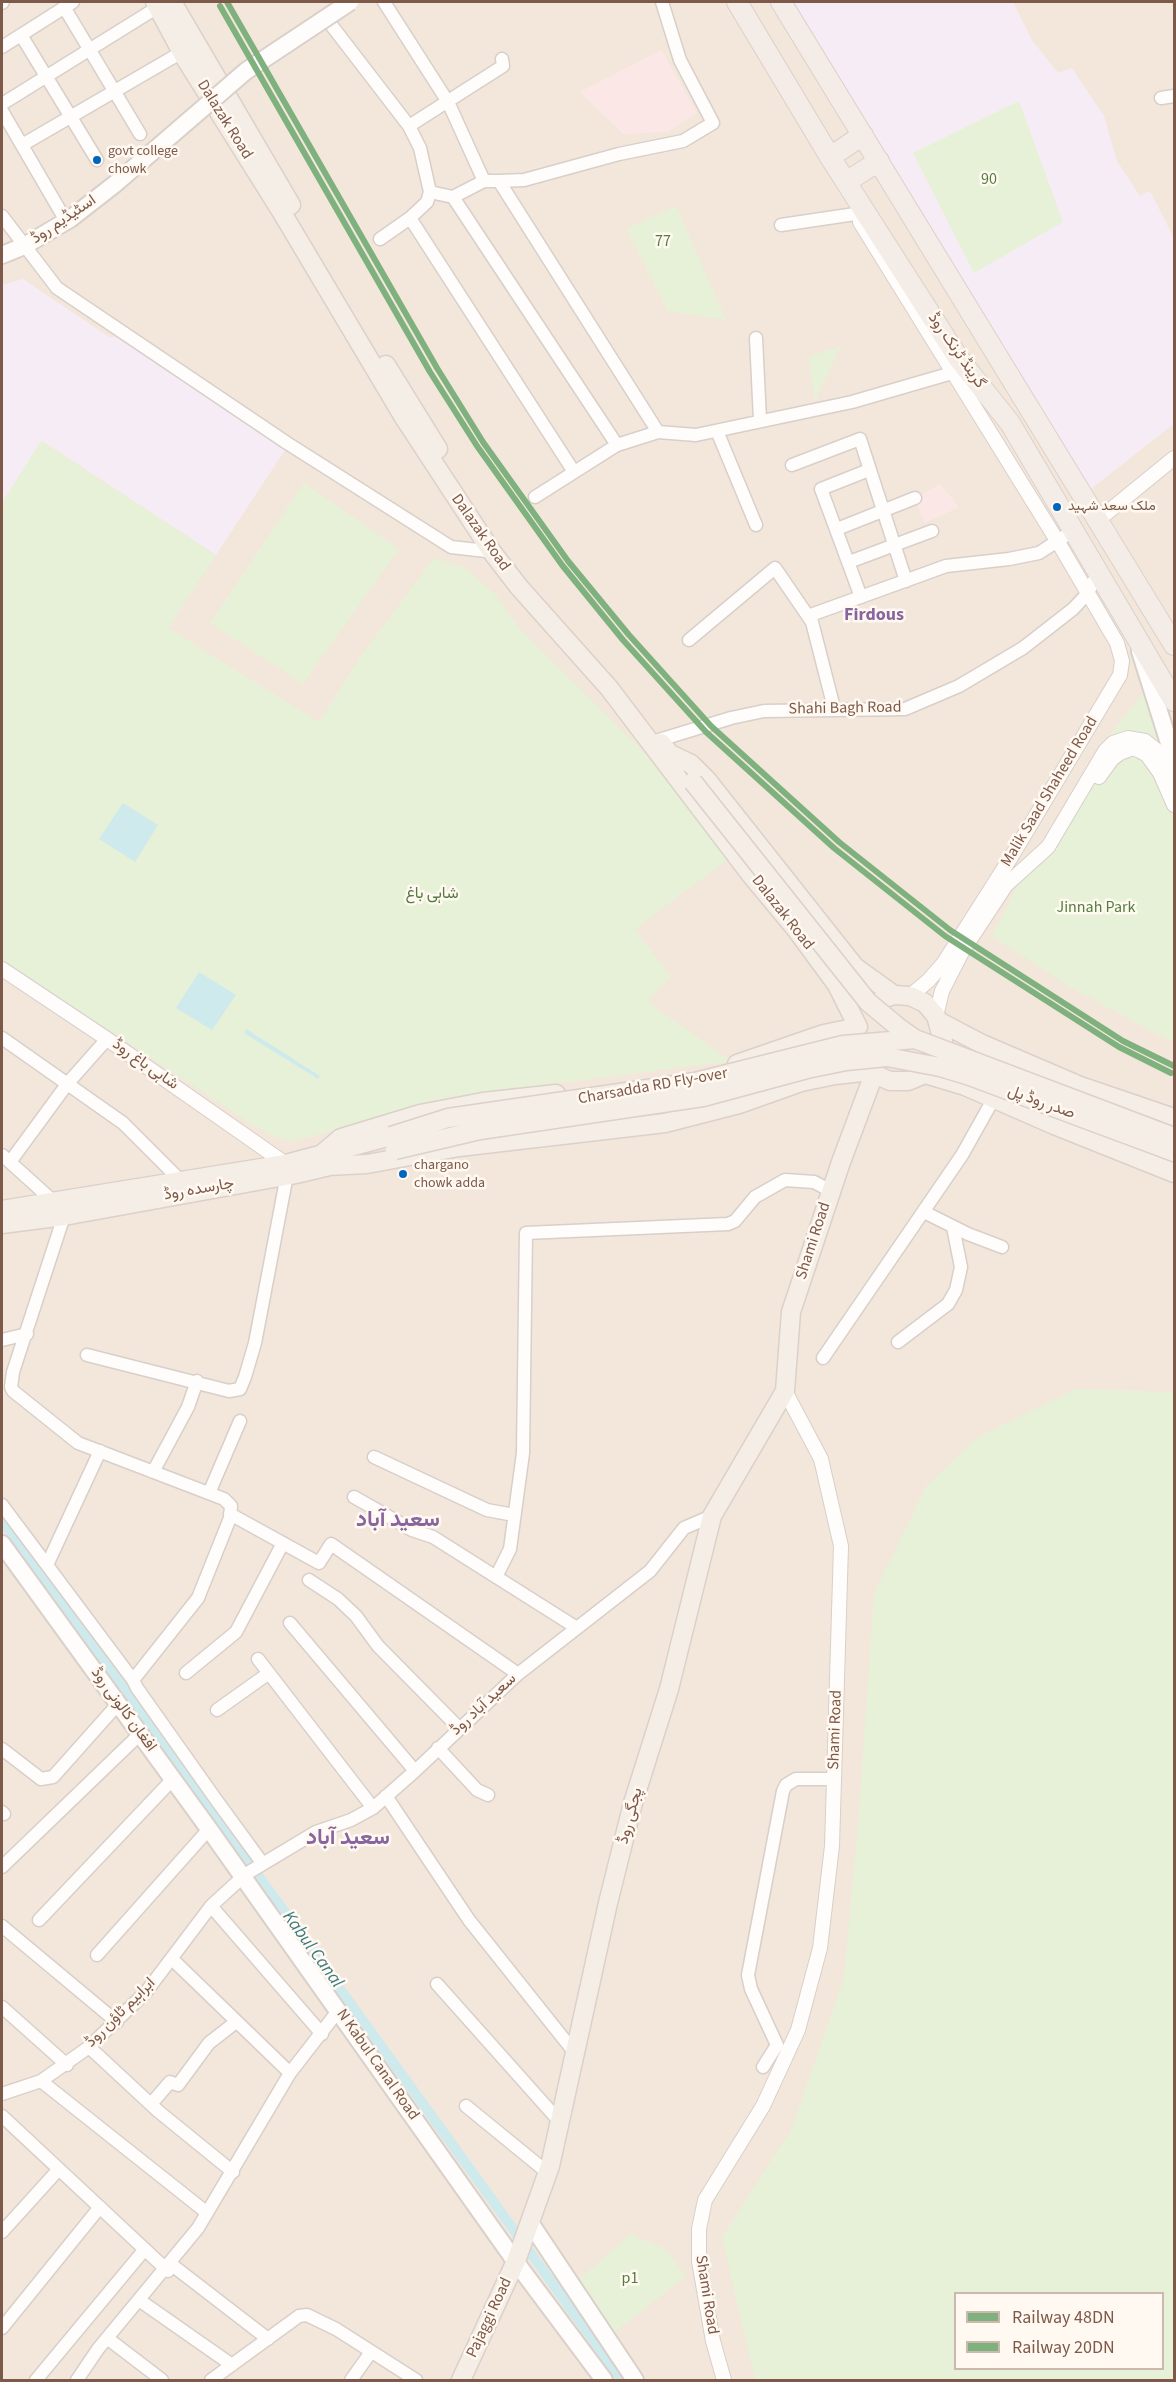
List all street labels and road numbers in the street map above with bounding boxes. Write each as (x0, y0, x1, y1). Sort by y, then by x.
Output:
street label: Dalazak Road (192, 77, 256, 163)
street label: اسٹیڈیم روڈ (28, 191, 100, 249)
street label: گرینڈ ٹرنک روڈ (923, 309, 989, 393)
street label: Dalazak Road (446, 491, 514, 575)
street label: Shahi Bagh Road (788, 698, 902, 720)
street label: Malik Saad Shaheed Road (998, 713, 1102, 871)
street label: Dalazak Road (747, 872, 817, 954)
street label: شاہی باغ روڈ (108, 1035, 182, 1095)
street label: Charsadda RD Fly-over (577, 1064, 729, 1110)
street label: صدر روڈ پل (1005, 1082, 1077, 1124)
street label: چارسدہ روڈ (162, 1174, 236, 1206)
street label: Shami Road (793, 1200, 835, 1282)
street label: افغان کالونی روڈ (86, 1664, 160, 1756)
street label: سعید آباد روڈ (447, 1670, 521, 1740)
street label: Shami Road (825, 1690, 847, 1770)
street label: پجگی روڈ (614, 1786, 648, 1846)
street label: ابراہیم ٹاؤن روڈ (82, 1974, 160, 2052)
street label: N Kabul Canal Road (331, 2006, 423, 2124)
street label: Shami Road (690, 2254, 722, 2336)
street label: Pajaggi Road (463, 2275, 517, 2361)

